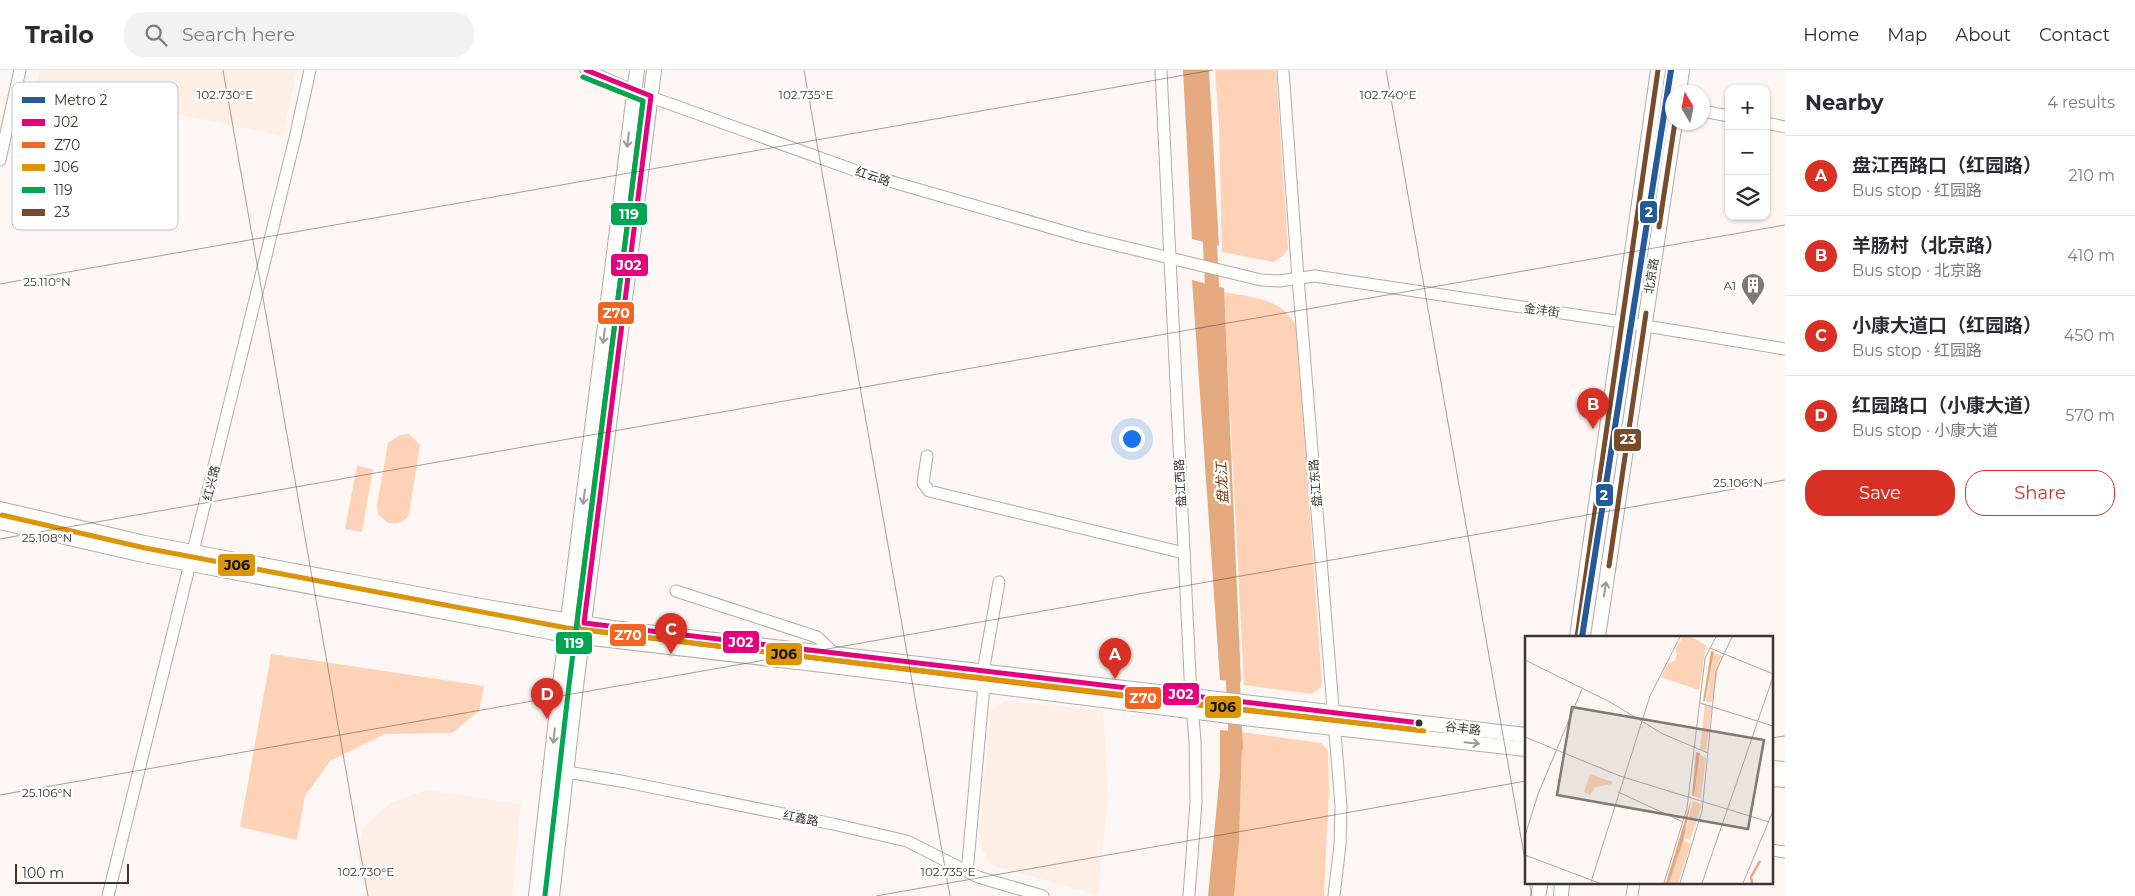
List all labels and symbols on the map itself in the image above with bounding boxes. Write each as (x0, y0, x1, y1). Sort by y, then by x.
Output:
legend (12, 82, 178, 230)
north arrow (1665, 85, 1710, 130)
text: 102.730°E (197, 87, 253, 102)
text: 102.735°E (779, 87, 833, 102)
text: 102.740°E (1360, 87, 1416, 102)
text: Metro 2 (54, 91, 107, 109)
text: J02 (53, 113, 78, 131)
one-way arrow (623, 131, 633, 147)
text: Z70 (54, 136, 80, 154)
text: J06 (53, 158, 79, 176)
street label: 红云路 (854, 163, 892, 189)
text: 119 (54, 181, 73, 199)
line badge: 2 (1639, 200, 1658, 224)
line badge: 119 (610, 202, 648, 226)
text: 23 (54, 203, 70, 221)
text: 2 (1645, 203, 1653, 221)
text: 119 (619, 205, 639, 223)
line badge: J02 (610, 253, 649, 277)
text: J02 (615, 256, 642, 274)
street label: 北京路 (1641, 257, 1661, 295)
building icon: A1 (1740, 272, 1766, 306)
text: 25.110°N (23, 274, 71, 289)
place label: A1 (1724, 278, 1736, 293)
street label: 金沣街 (1523, 300, 1561, 320)
line badge: Z70 (597, 301, 635, 325)
text: Z70 (602, 304, 630, 322)
one-way arrow (599, 327, 609, 343)
pin: B (1577, 388, 1609, 429)
your location (1119, 426, 1145, 452)
line badge: 23 (1613, 428, 1642, 452)
text: 23 (1620, 430, 1636, 448)
street label: 盘江东路 (1305, 458, 1325, 508)
street label: 盘江西路 (1171, 459, 1189, 507)
water label: 盘龙江 (1212, 460, 1232, 504)
street label: 红兴路 (199, 464, 223, 502)
text: 25.106°N (1713, 475, 1763, 490)
line badge: 2 (1595, 483, 1614, 507)
text: 2 (1600, 486, 1608, 504)
one-way arrow (579, 489, 589, 505)
text: 25.108°N (22, 530, 72, 545)
line badge: J06 (217, 553, 256, 577)
text: J06 (223, 556, 250, 574)
one-way arrow (1601, 581, 1611, 597)
pin: C (655, 613, 687, 654)
line badge: Z70 (609, 623, 647, 647)
text: Z70 (614, 626, 642, 644)
line badge: J02 (722, 630, 760, 654)
line badge: 119 (555, 631, 593, 655)
text: J02 (727, 633, 754, 651)
text: 119 (564, 634, 584, 652)
inset map (1525, 636, 1772, 884)
pin: A (1099, 638, 1131, 679)
line badge: J06 (765, 642, 803, 666)
text: J06 (770, 645, 797, 663)
pin: D (531, 678, 563, 719)
line badge: J02 (1162, 682, 1200, 706)
text: J02 (1167, 685, 1194, 703)
line badge: Z70 (1124, 686, 1162, 710)
text: Z70 (1129, 689, 1157, 707)
line badge: J06 (1204, 695, 1242, 719)
text: J06 (1209, 698, 1236, 716)
unlabelled marker (1414, 718, 1424, 728)
street label: 谷丰路 (1444, 718, 1482, 738)
one-way arrow (549, 728, 559, 744)
one-way arrow (1464, 738, 1480, 748)
text: 25.106°N (22, 785, 72, 800)
street label: 红鑫路 (782, 807, 820, 829)
scale bar (15, 861, 129, 884)
text: 102.730°E (338, 864, 394, 879)
text: 102.735°E (921, 864, 975, 879)

